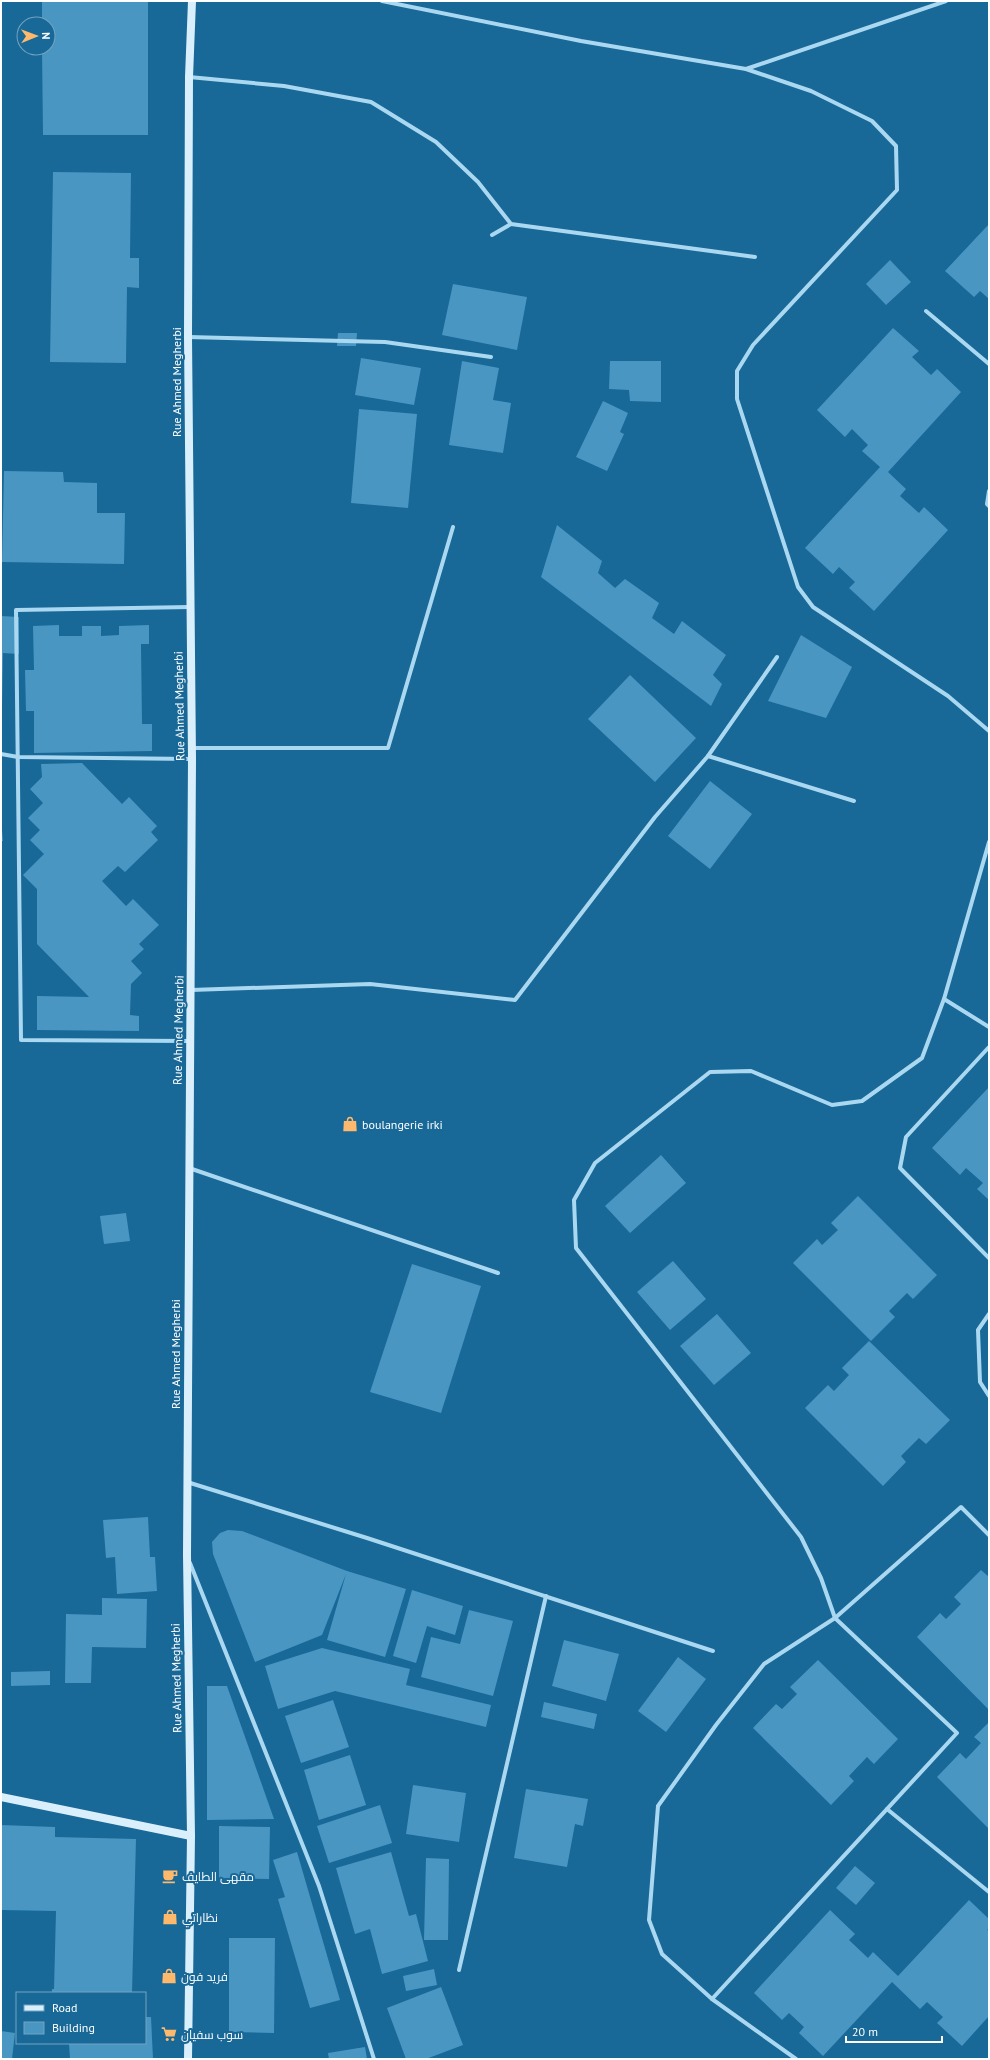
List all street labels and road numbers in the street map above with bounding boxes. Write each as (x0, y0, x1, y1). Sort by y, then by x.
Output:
street label: Rue Ahmed Megherbi (169, 327, 184, 437)
street label: Rue Ahmed Megherbi (171, 651, 187, 761)
street label: Rue Ahmed Megherbi (170, 975, 186, 1085)
street label: Rue Ahmed Megherbi (168, 1299, 183, 1409)
street label: Rue Ahmed Megherbi (168, 1623, 184, 1733)

